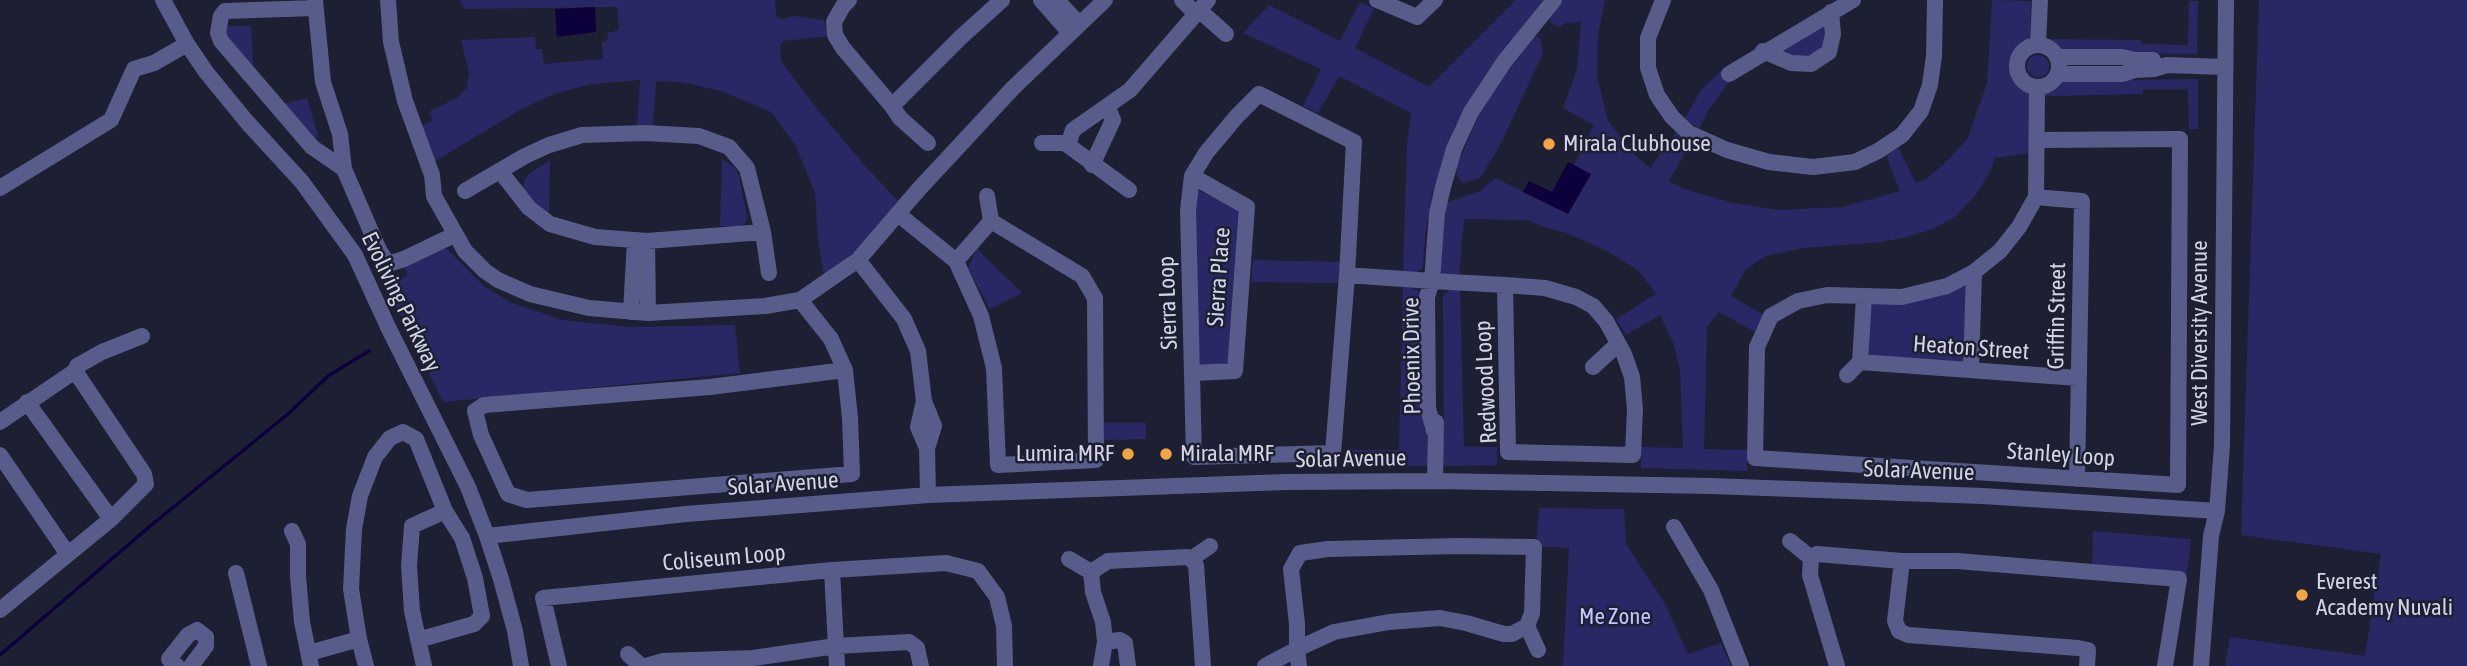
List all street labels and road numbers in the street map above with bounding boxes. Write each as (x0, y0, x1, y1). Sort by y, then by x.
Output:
street label: Sierra Place (1202, 226, 1236, 328)
street label: Evoliving Parkway (355, 228, 447, 376)
street label: West Diversity Avenue (2186, 240, 2214, 426)
street label: Sierra Loop (1153, 256, 1183, 350)
street label: Griffin Street (2042, 262, 2072, 370)
street label: Phoenix Drive (1397, 297, 1427, 415)
street label: Redwood Loop (1469, 320, 1503, 444)
street label: Heaton Street (1912, 330, 2030, 366)
street label: Stanley Loop (2006, 437, 2116, 473)
street label: Solar Avenue (1295, 444, 1407, 474)
street label: Solar Avenue (1863, 455, 1975, 487)
street label: Solar Avenue (727, 466, 839, 502)
street label: Coliseum Loop (661, 539, 787, 577)

